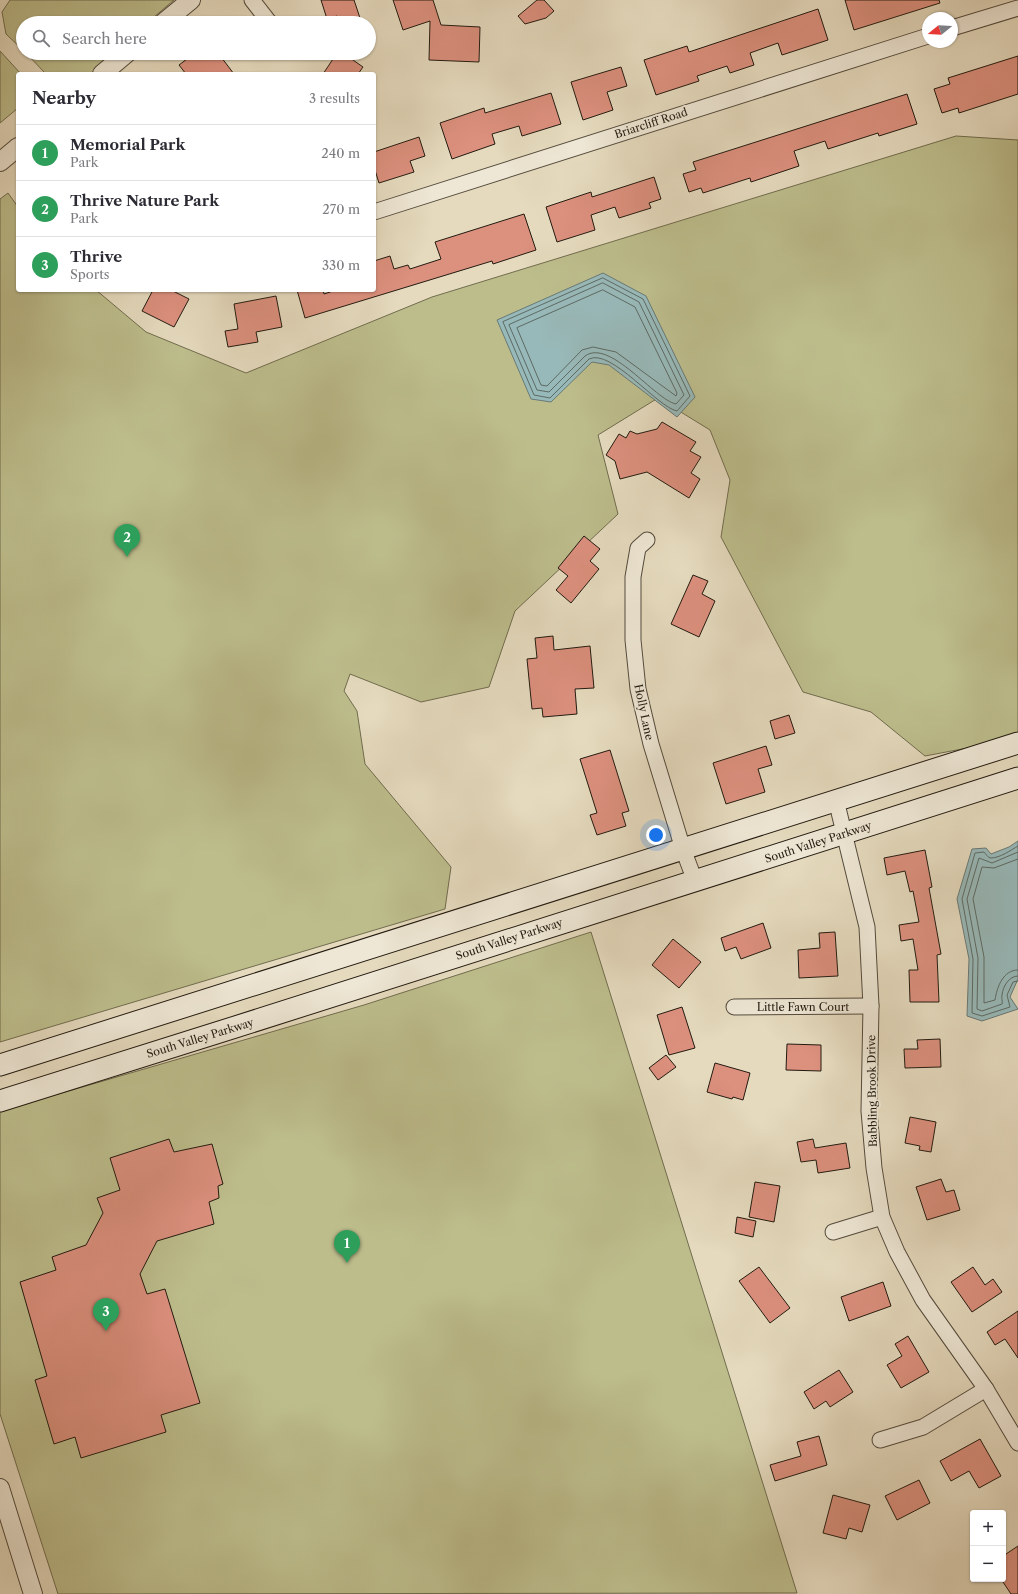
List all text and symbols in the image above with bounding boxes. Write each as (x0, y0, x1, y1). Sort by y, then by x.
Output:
north arrow (922, 12, 958, 48)
search box (16, 16, 376, 60)
icon: search (30, 27, 52, 49)
text: Search here (62, 29, 147, 48)
text: Nearby (32, 88, 96, 108)
text: 3 results (309, 90, 360, 106)
street label: Briarcliff Road (613, 105, 690, 141)
text: Memorial Park (70, 135, 185, 154)
text: 1 (42, 145, 48, 161)
text: 240 m (321, 145, 360, 161)
text: Park (70, 154, 98, 170)
text: Thrive Nature Park (70, 191, 219, 210)
text: 2 (41, 201, 49, 217)
text: 270 m (322, 201, 360, 217)
text: Park (70, 210, 98, 226)
text: Thrive (70, 247, 122, 266)
text: 3 (41, 257, 49, 273)
text: 330 m (322, 257, 360, 273)
text: Sports (70, 266, 109, 282)
pin: 2 (114, 524, 140, 557)
street label: Holly Lane (631, 683, 657, 741)
street label: South Valley Parkway (763, 818, 874, 866)
your location (646, 825, 666, 845)
street label: South Valley Parkway (454, 915, 565, 963)
street label: Little Fawn Court (757, 1000, 849, 1014)
street label: South Valley Parkway (145, 1015, 256, 1061)
street label: Babbling Brook Drive (864, 1035, 880, 1147)
pin: 1 (334, 1230, 360, 1263)
pin: 3 (93, 1298, 119, 1331)
map controls (970, 1510, 1006, 1582)
button: + (970, 1510, 1006, 1546)
button: − (970, 1546, 1006, 1582)

